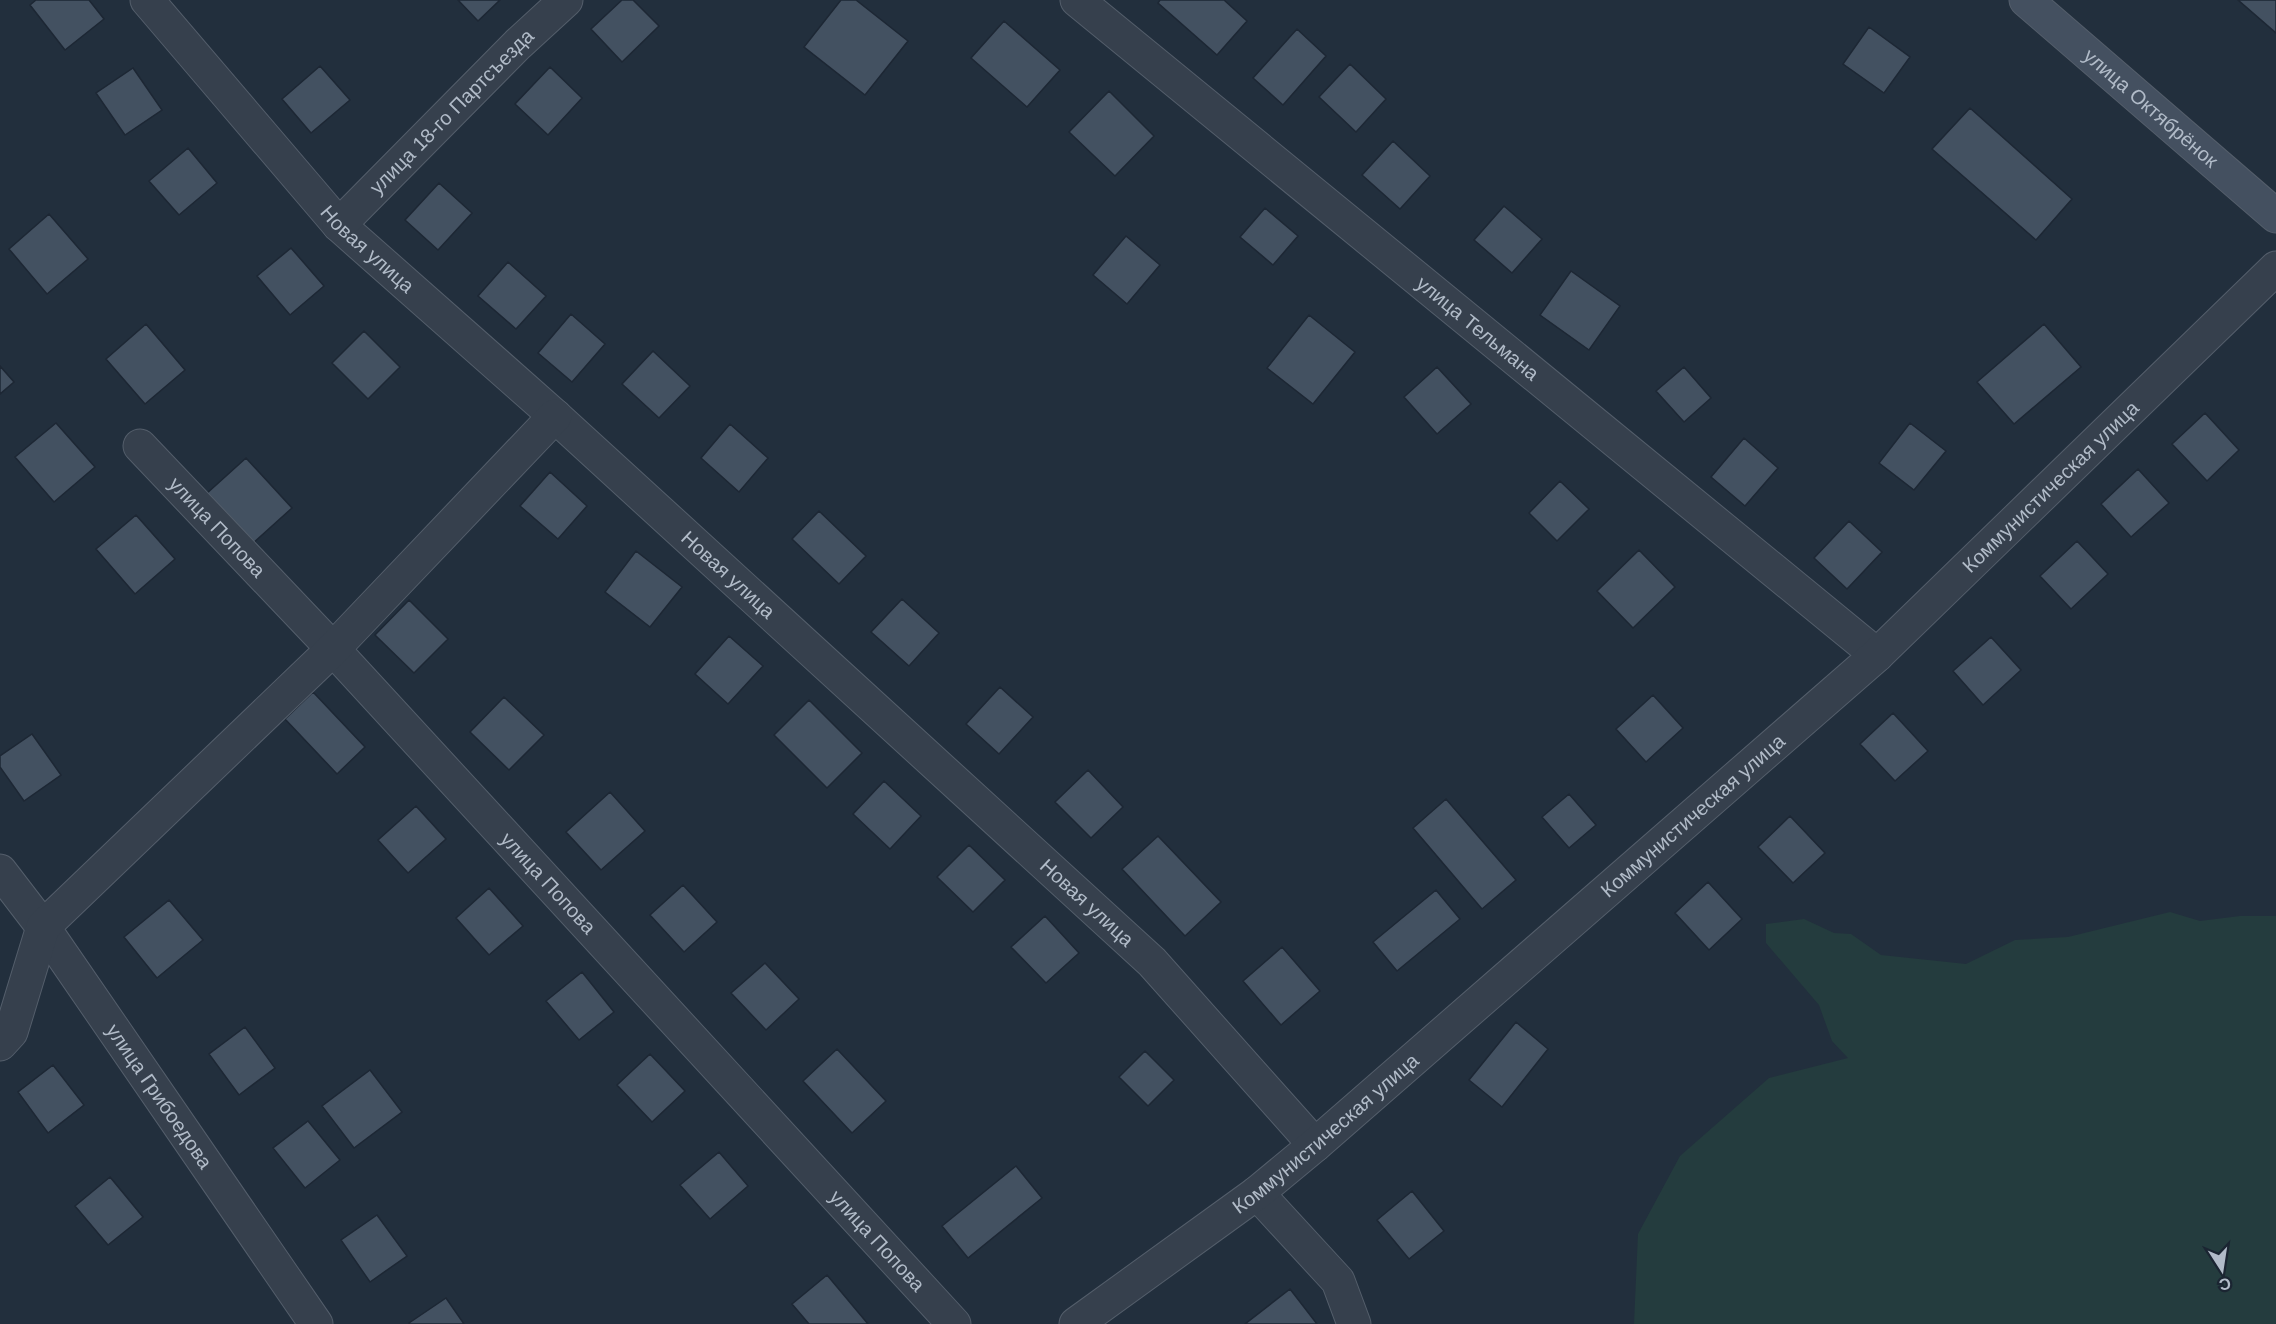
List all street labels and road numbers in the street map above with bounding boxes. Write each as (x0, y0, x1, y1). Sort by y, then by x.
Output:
street label: улица 18-го Партсъезда (365, 24, 539, 198)
street label: улица Октябрёнок (2079, 44, 2222, 172)
street label: Новая улица (316, 201, 419, 298)
street label: улица Тельмана (1412, 272, 1544, 385)
street label: Коммунистическая улица (1958, 396, 2144, 577)
street label: улица Попова (165, 473, 270, 582)
street label: Новая улица (677, 526, 780, 623)
street label: Коммунистическая улица (1597, 729, 1790, 902)
street label: улица Попова (496, 828, 601, 939)
street label: Новая улица (1036, 854, 1139, 951)
street label: улица Грибоедова (102, 1020, 217, 1173)
street label: Коммунистическая улица (1228, 1048, 1423, 1218)
street label: улица Попова (825, 1185, 930, 1296)

